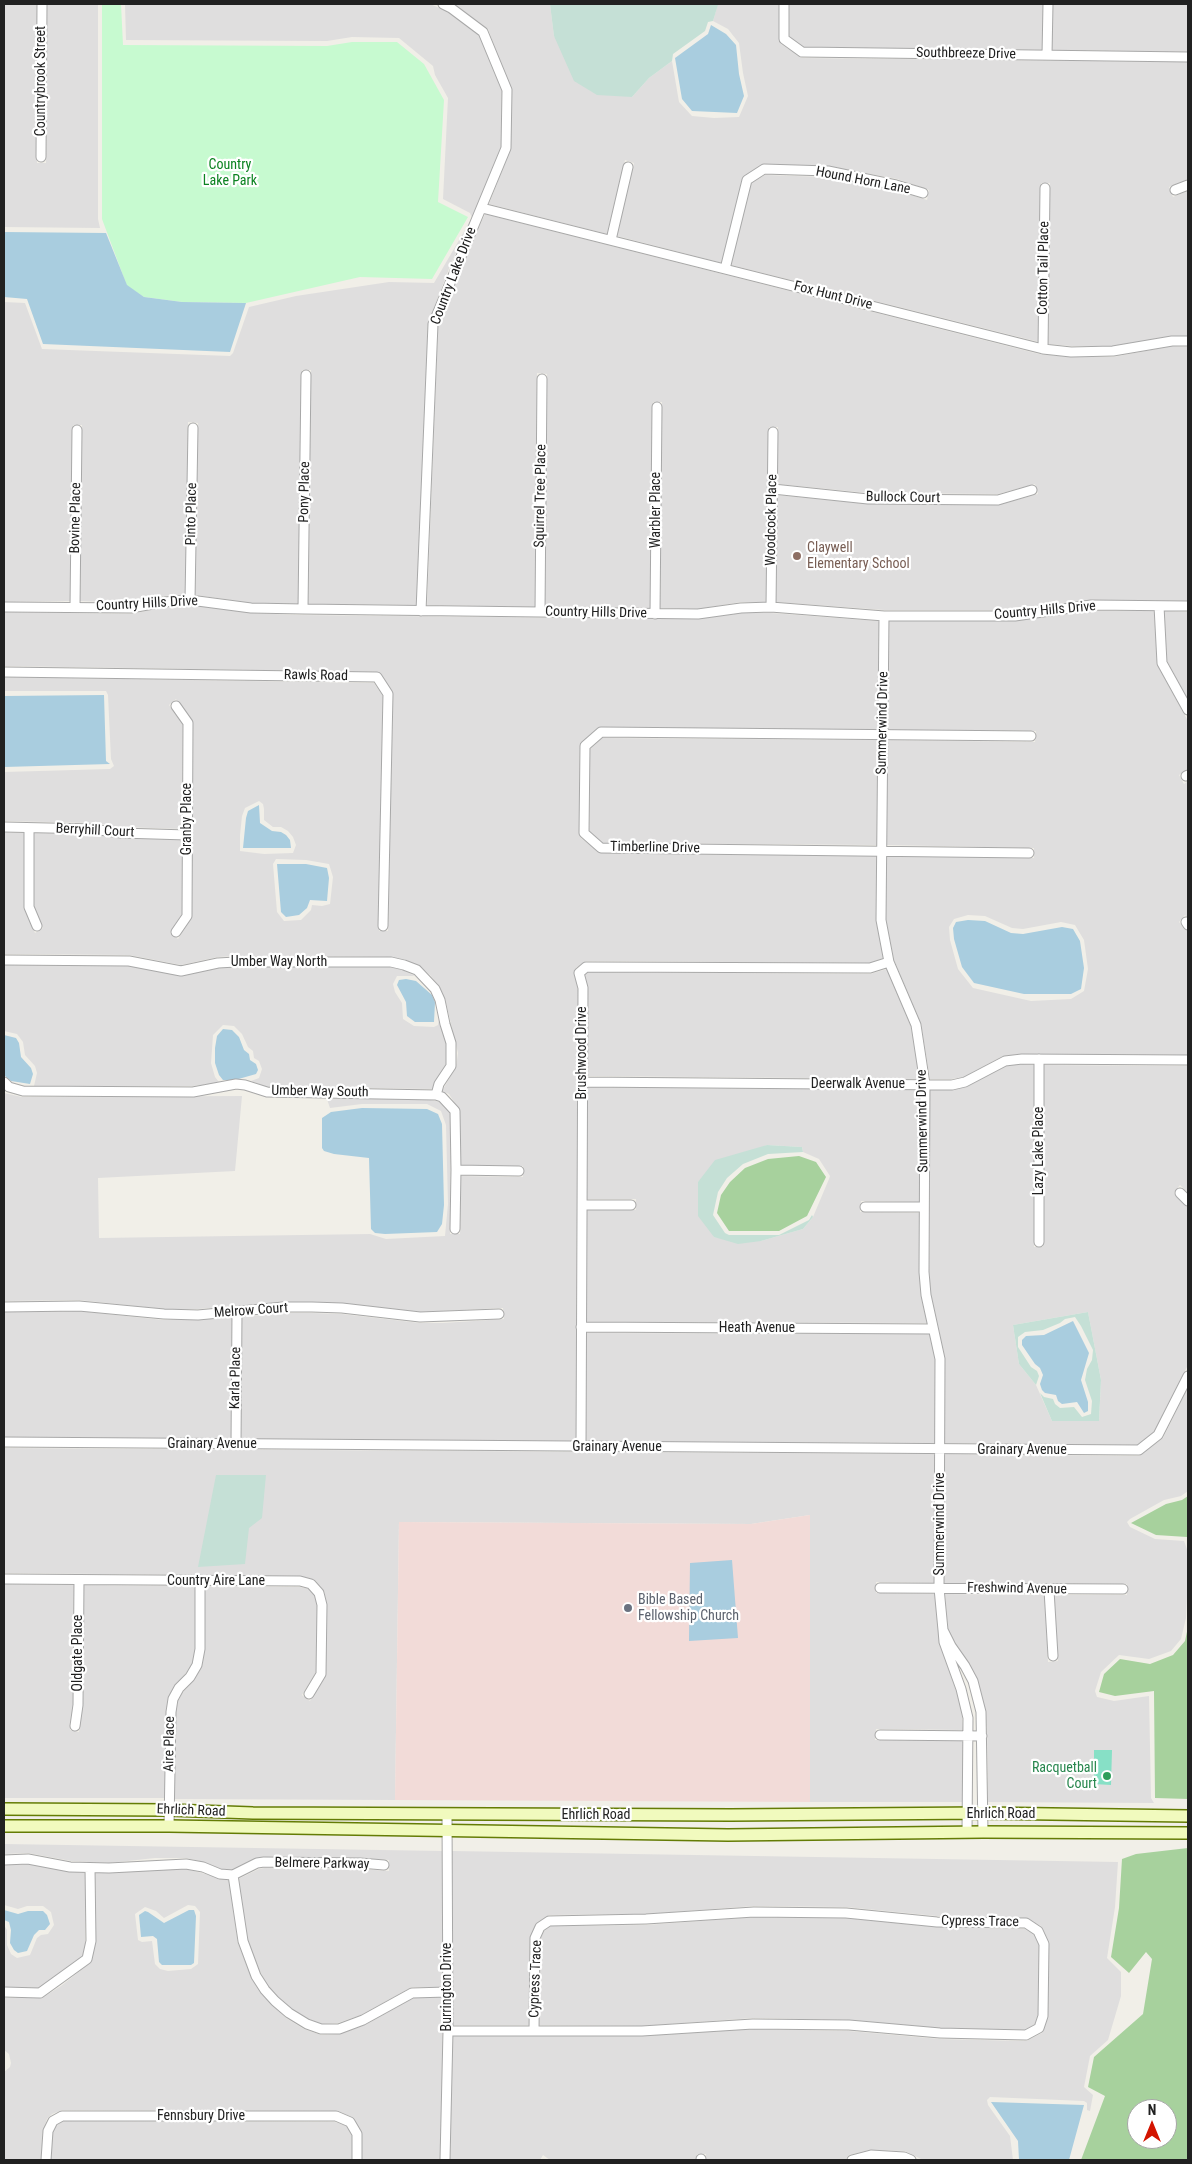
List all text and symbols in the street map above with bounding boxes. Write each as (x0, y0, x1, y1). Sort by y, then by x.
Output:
street label: Countrybrook Street (33, 26, 49, 136)
street label: Southbreeze Drive (916, 45, 1016, 63)
park label: Country Lake Park (203, 157, 257, 190)
street label: Hound Horn Lane (814, 164, 912, 198)
street label: Cotton Tail Place (1035, 221, 1053, 315)
street label: Country Lake Drive (428, 225, 480, 327)
street label: Fox Hunt Drive (792, 278, 874, 314)
street label: Squirrel Tree Place (532, 444, 550, 548)
street label: Pony Place (296, 461, 314, 523)
street label: Warbler Place (648, 472, 664, 548)
street label: Woodcock Place (763, 474, 781, 566)
street label: Bovine Place (67, 482, 85, 554)
street label: Pinto Place (183, 483, 201, 545)
street label: Bullock Court (866, 489, 940, 507)
place label: Claywell Elementary School (807, 540, 910, 572)
marker: Claywell Elementary School (791, 550, 803, 562)
street label: Country Hills Drive (96, 593, 198, 615)
street label: Country Hills Drive (993, 598, 1097, 624)
street label: Country Hills Drive (545, 604, 647, 622)
street label: Rawls Road (284, 667, 348, 685)
street label: Summerwind Drive (874, 671, 892, 775)
street label: Granby Place (179, 783, 195, 855)
street label: Berryhill Court (55, 821, 135, 841)
street label: Timberline Drive (610, 839, 700, 857)
street label: Umber Way North (231, 954, 327, 970)
street label: Brushwood Drive (574, 1006, 590, 1100)
street label: Summerwind Drive (914, 1069, 932, 1173)
street label: Deerwalk Avenue (811, 1076, 905, 1092)
street label: Umber Way South (271, 1083, 369, 1101)
street label: Lazy Lake Place (1031, 1107, 1047, 1195)
street label: Melrow Court (213, 1300, 289, 1322)
street label: Heath Avenue (719, 1320, 795, 1336)
street label: Karla Place (227, 1347, 245, 1409)
street label: Grainary Avenue (167, 1436, 257, 1452)
street label: Grainary Avenue (572, 1439, 662, 1455)
street label: Grainary Avenue (977, 1442, 1067, 1458)
street label: Summerwind Drive (932, 1472, 948, 1576)
street label: Country Aire Lane (167, 1573, 265, 1589)
street label: Freshwind Avenue (967, 1580, 1067, 1598)
place label: Bible Based Fellowship Church (638, 1592, 739, 1624)
marker: Bible Based Fellowship Church (622, 1602, 634, 1614)
street label: Oldgate Place (70, 1615, 86, 1691)
street label: Aire Place (161, 1716, 179, 1772)
place label: Racquetball Court (1032, 1760, 1097, 1792)
marker: Racquetball Court (1101, 1770, 1113, 1782)
street label: Ehrlich Road (156, 1801, 226, 1821)
street label: Ehrlich Road (967, 1806, 1035, 1822)
street label: Ehrlich Road (562, 1807, 630, 1823)
street label: Belmere Parkway (274, 1855, 370, 1873)
street label: Cypress Trace (941, 1913, 1019, 1931)
street label: Cypress Trace (526, 1940, 546, 2018)
street label: Burrington Drive (439, 1943, 455, 2031)
north arrow (1127, 2099, 1177, 2149)
text: N (1148, 2102, 1156, 2118)
street label: Fennsbury Drive (157, 2108, 245, 2124)

